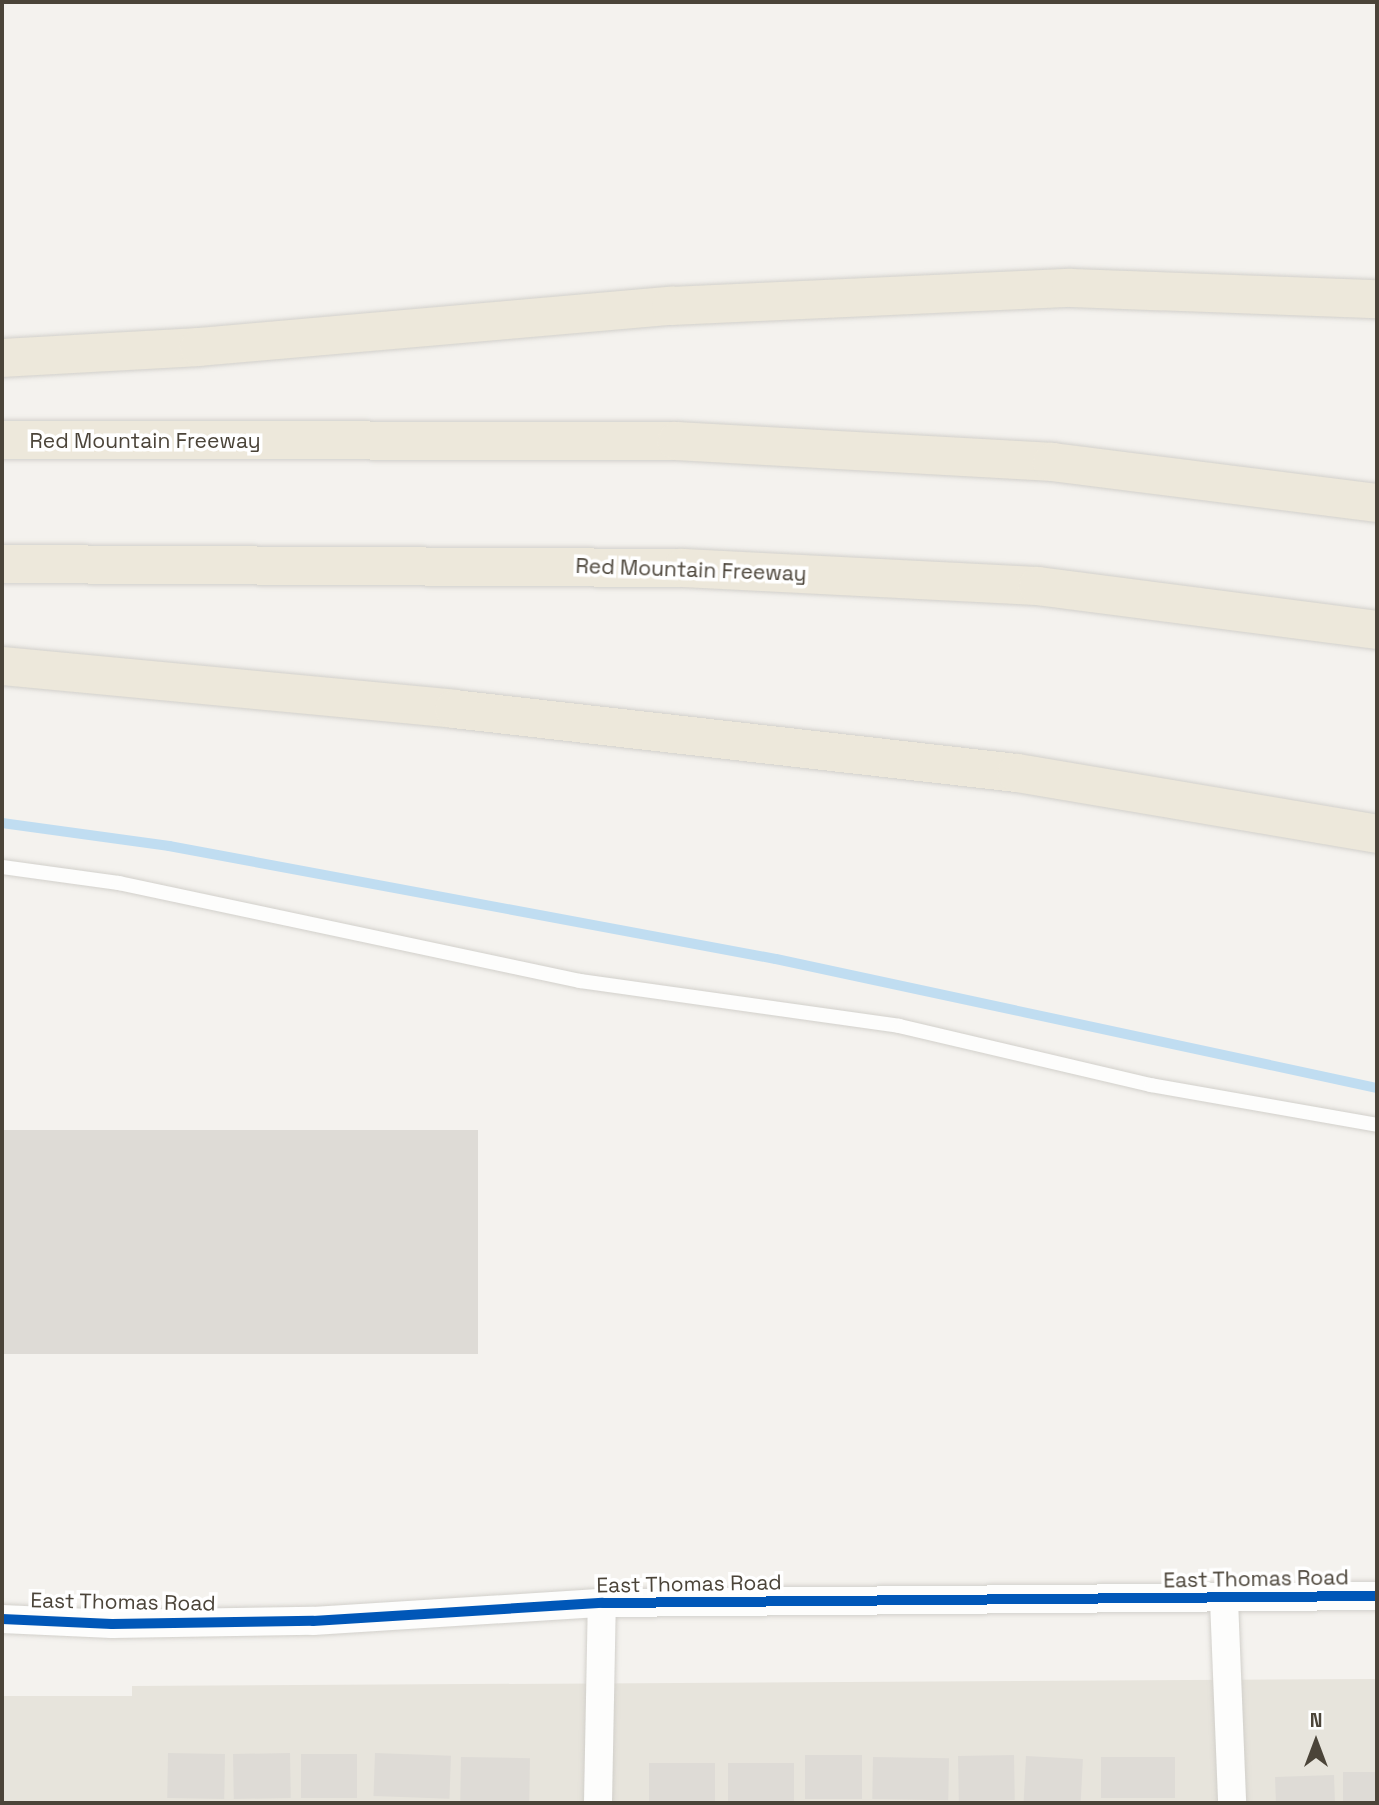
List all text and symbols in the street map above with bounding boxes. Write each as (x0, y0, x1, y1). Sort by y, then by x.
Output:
street label: Red Mountain Freeway (29, 428, 261, 454)
street label: Red Mountain Freeway (575, 553, 807, 587)
street label: East Thomas Road (1163, 1565, 1349, 1593)
street label: East Thomas Road (596, 1570, 782, 1598)
street label: East Thomas Road (30, 1588, 216, 1616)
north arrow (1281, 1707, 1351, 1777)
text: N (1310, 1708, 1322, 1733)

